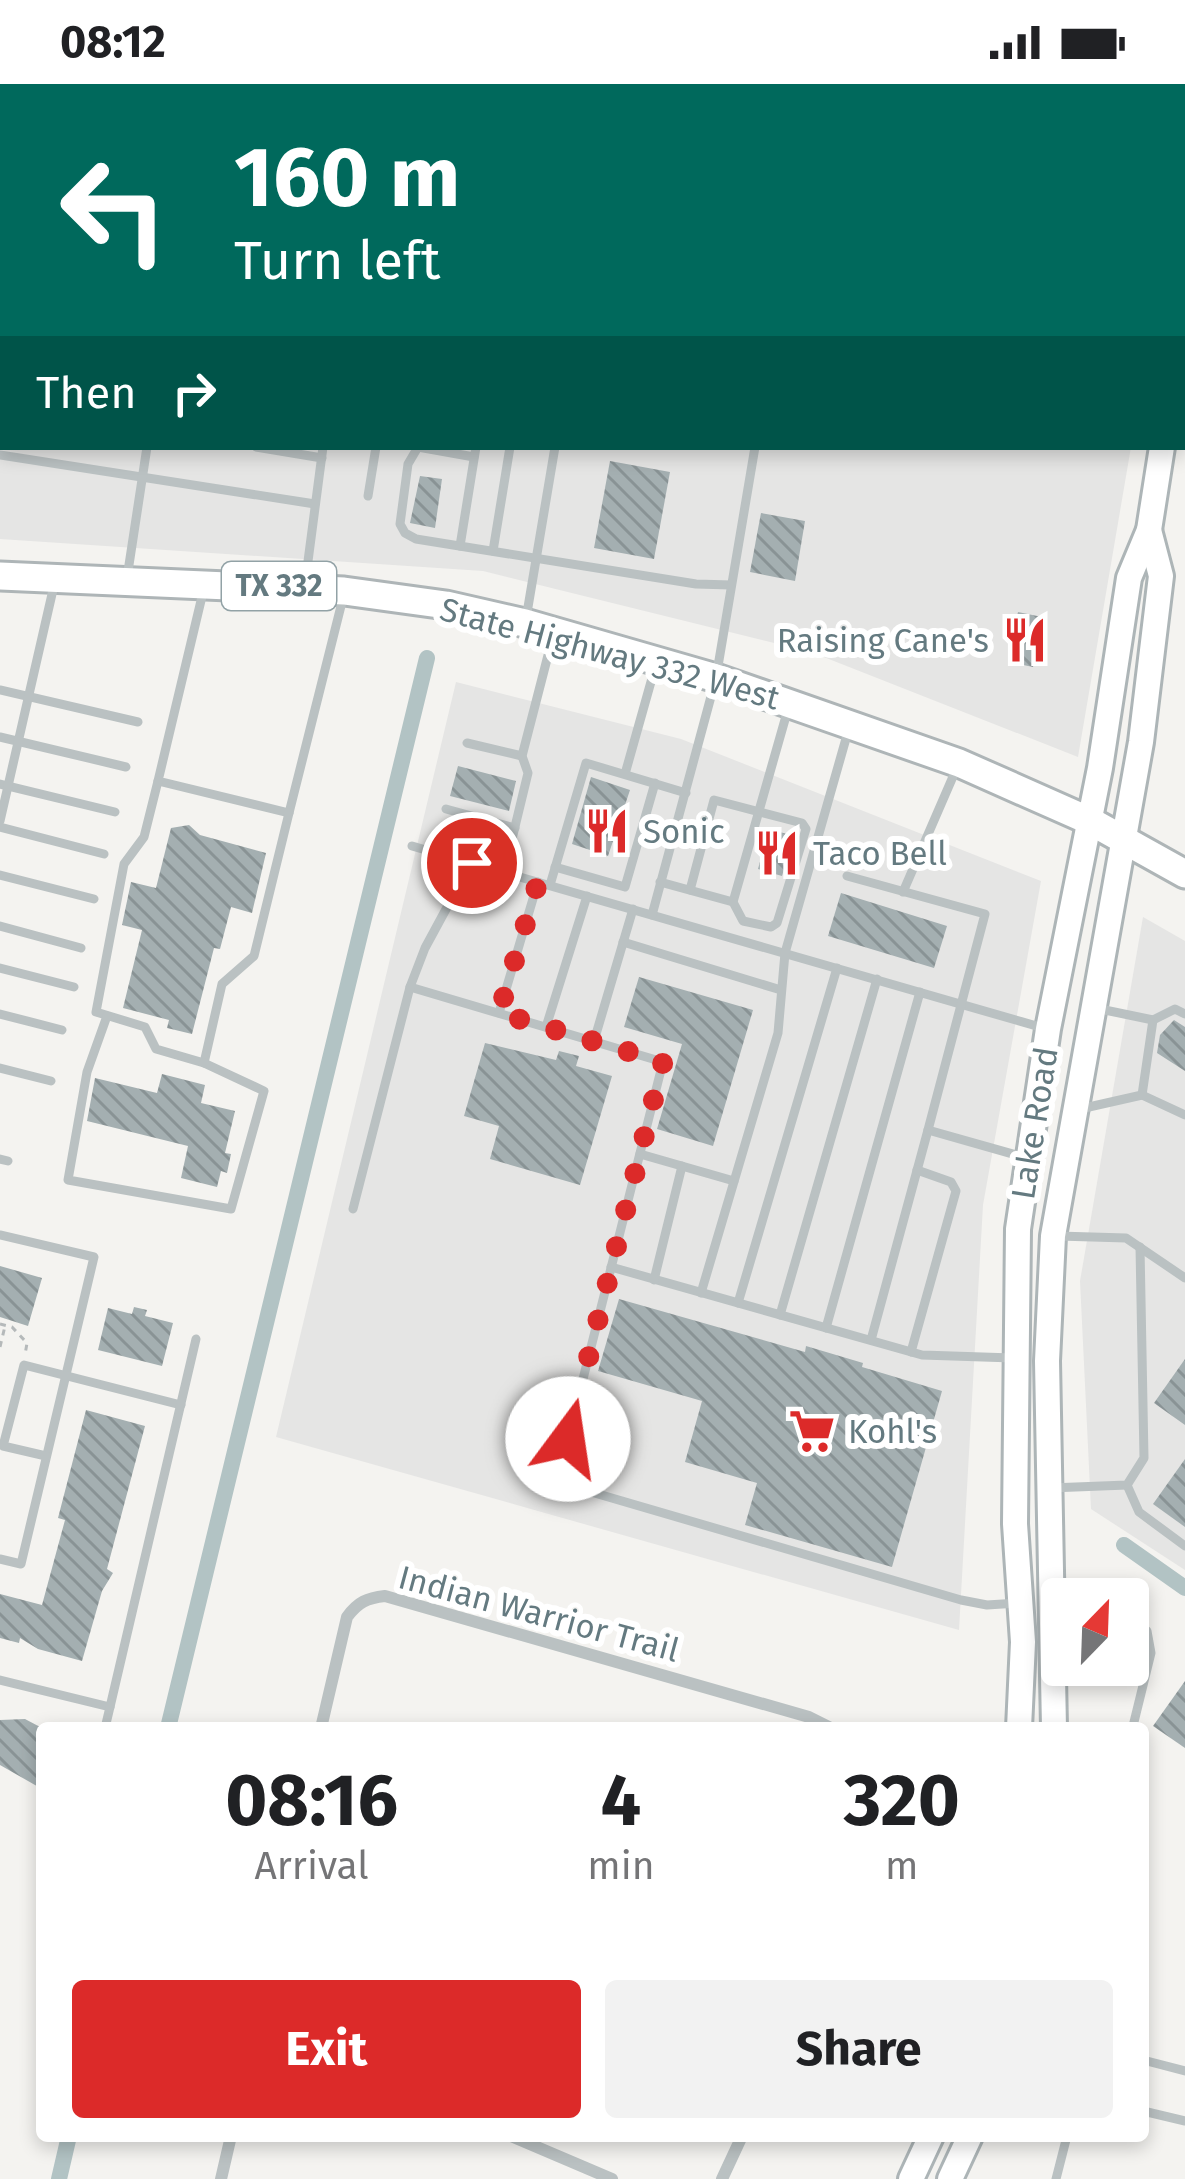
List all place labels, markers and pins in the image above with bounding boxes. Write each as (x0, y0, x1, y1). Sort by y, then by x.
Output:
restaurant icon: Raising Cane's (1000, 615, 1050, 665)
place label: Raising Cane's (777, 621, 989, 661)
restaurant icon: Sonic (582, 806, 632, 856)
pin (421, 812, 523, 914)
place label: Sonic (643, 812, 725, 852)
restaurant icon: Taco Bell (752, 828, 802, 878)
place label: Taco Bell (813, 834, 947, 874)
supermarket icon: Kohl's (787, 1406, 837, 1456)
place label: Kohl's (848, 1412, 937, 1452)

